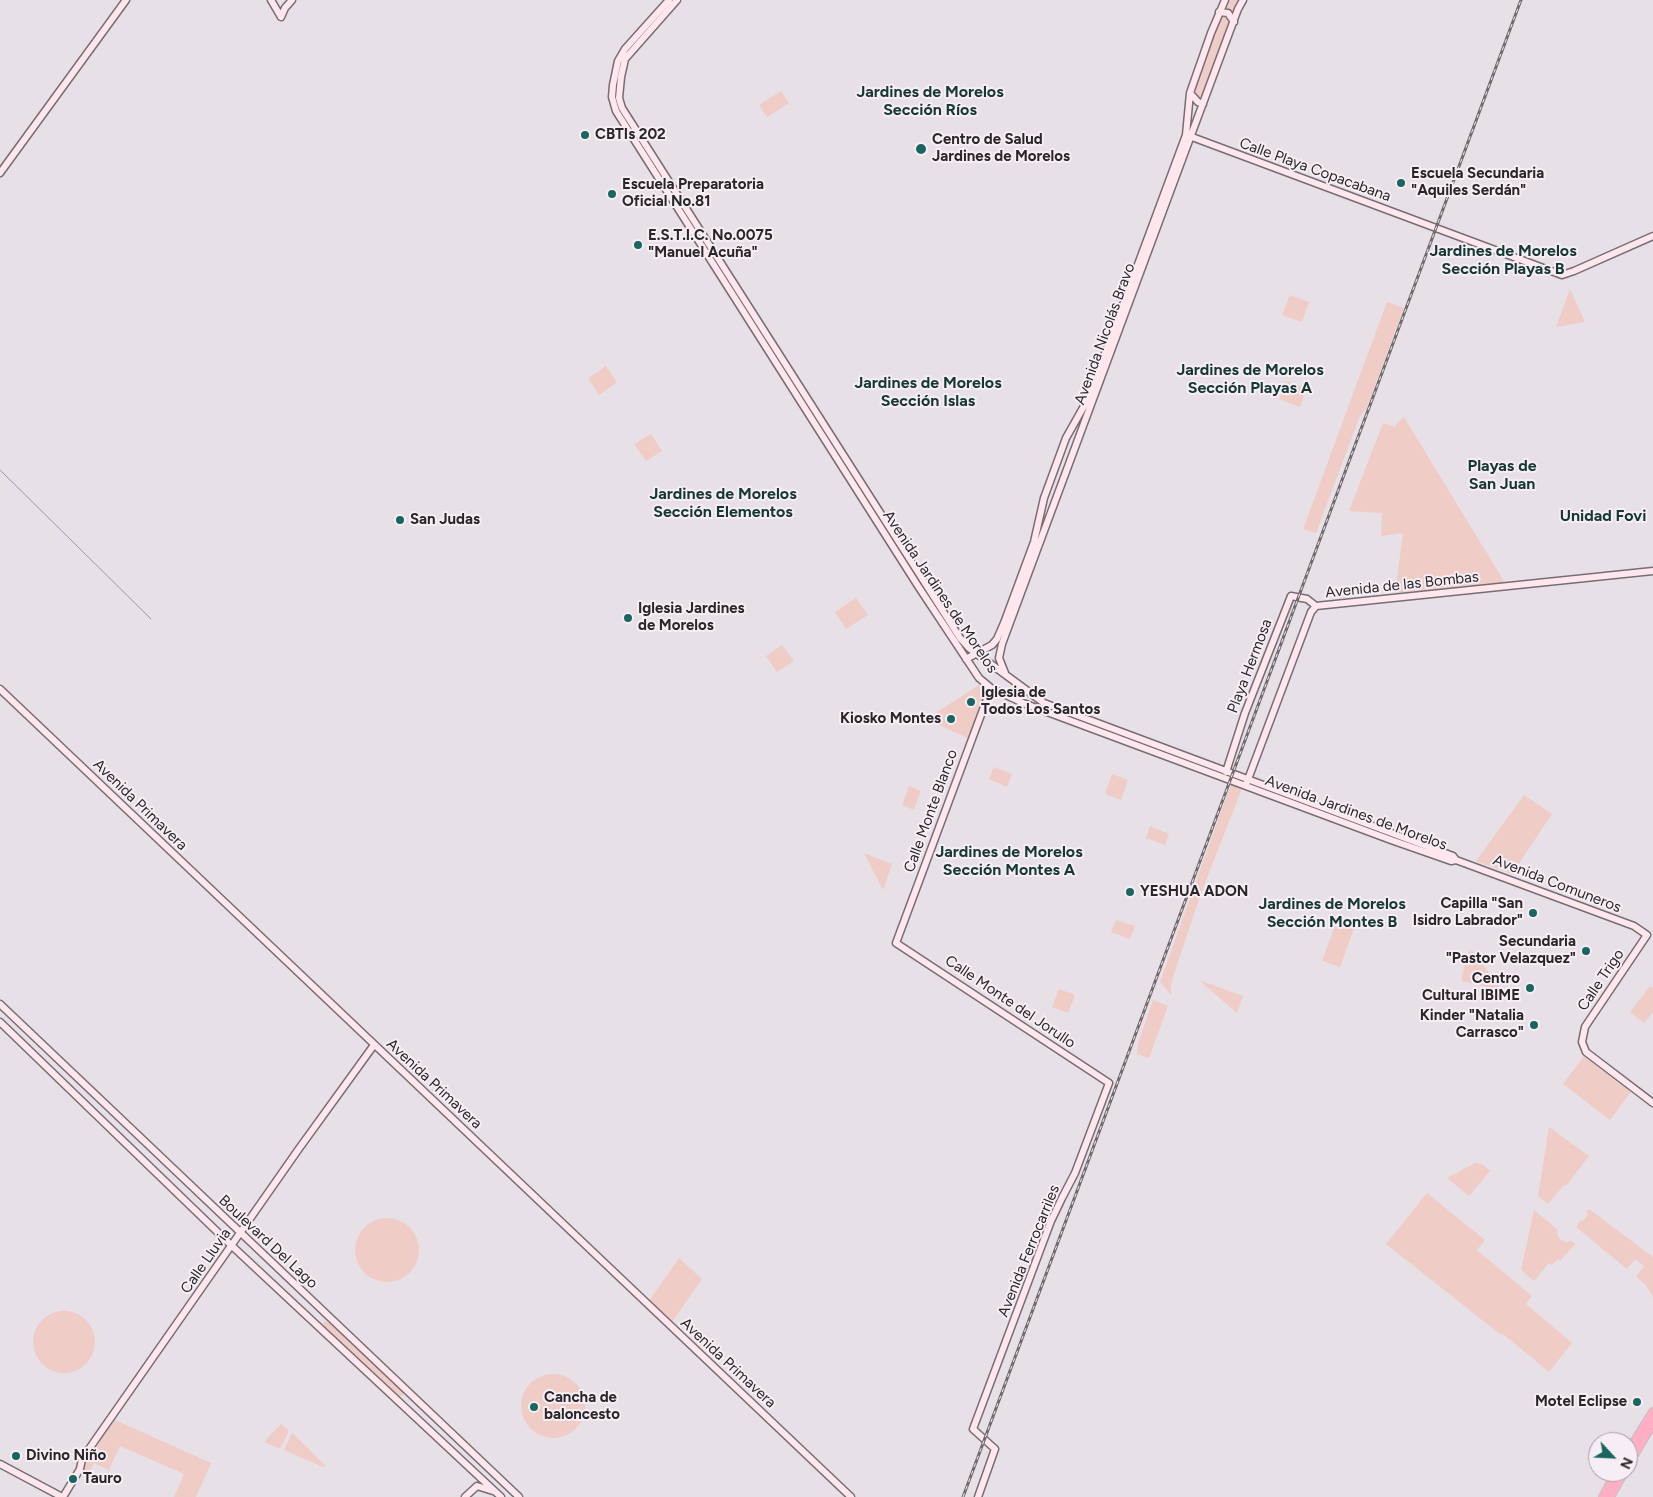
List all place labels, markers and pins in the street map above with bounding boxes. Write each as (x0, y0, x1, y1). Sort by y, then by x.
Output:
place label: CBTIs 202 (595, 126, 666, 144)
marker: CBTIs 202 (579, 129, 591, 141)
place label: Centro de Salud Jardines de Morelos (932, 131, 1070, 166)
marker: Centro de Salud Jardines de Morelos (914, 142, 928, 156)
place label: Escuela Secundaria "Aquiles Serdán" (1411, 165, 1544, 200)
place label: Escuela Preparatoria Oficial No.81 (622, 176, 764, 211)
marker: Escuela Secundaria "Aquiles Serdán" (1395, 177, 1407, 189)
marker: Escuela Preparatoria Oficial No.81 (606, 188, 618, 200)
place label: E.S.T.I.C. No.0075 "Manuel Acuña" (648, 227, 773, 262)
marker: E.S.T.I.C. No.0075 "Manuel Acuña" (632, 239, 644, 251)
place label: San Judas (410, 511, 480, 529)
marker: San Judas (394, 514, 406, 526)
place label: Iglesia Jardines de Morelos (638, 600, 744, 635)
marker: Iglesia Jardines de Morelos (622, 612, 634, 624)
place label: Iglesia de Todos Los Santos (981, 684, 1100, 719)
marker: Iglesia de Todos Los Santos (965, 696, 977, 708)
place label: Kiosko Montes (840, 710, 941, 728)
marker: Kiosko Montes (945, 713, 957, 725)
place label: YESHUA ADON (1140, 883, 1248, 901)
marker: YESHUA ADON (1124, 886, 1136, 898)
place label: Capilla "San Isidro Labrador" (1413, 895, 1523, 930)
marker: Capilla "San Isidro Labrador" (1527, 907, 1539, 919)
place label: Secundaria "Pastor Velazquez" (1446, 933, 1576, 968)
marker: Secundaria "Pastor Velazquez" (1580, 945, 1592, 957)
place label: Centro Cultural IBIME (1422, 970, 1520, 1005)
marker: Centro Cultural IBIME (1524, 982, 1536, 994)
place label: Kinder "Natalia Carrasco" (1420, 1007, 1524, 1042)
marker: Kinder "Natalia Carrasco" (1528, 1019, 1540, 1031)
place label: Cancha de baloncesto (544, 1389, 620, 1424)
place label: Motel Eclipse (1535, 1393, 1627, 1411)
marker: Motel Eclipse (1631, 1396, 1643, 1408)
marker: Cancha de baloncesto (528, 1401, 540, 1413)
place label: Divino Niño (26, 1447, 106, 1465)
marker: Divino Niño (10, 1450, 22, 1462)
place label: Tauro (83, 1470, 122, 1488)
marker: Tauro (67, 1473, 79, 1485)

